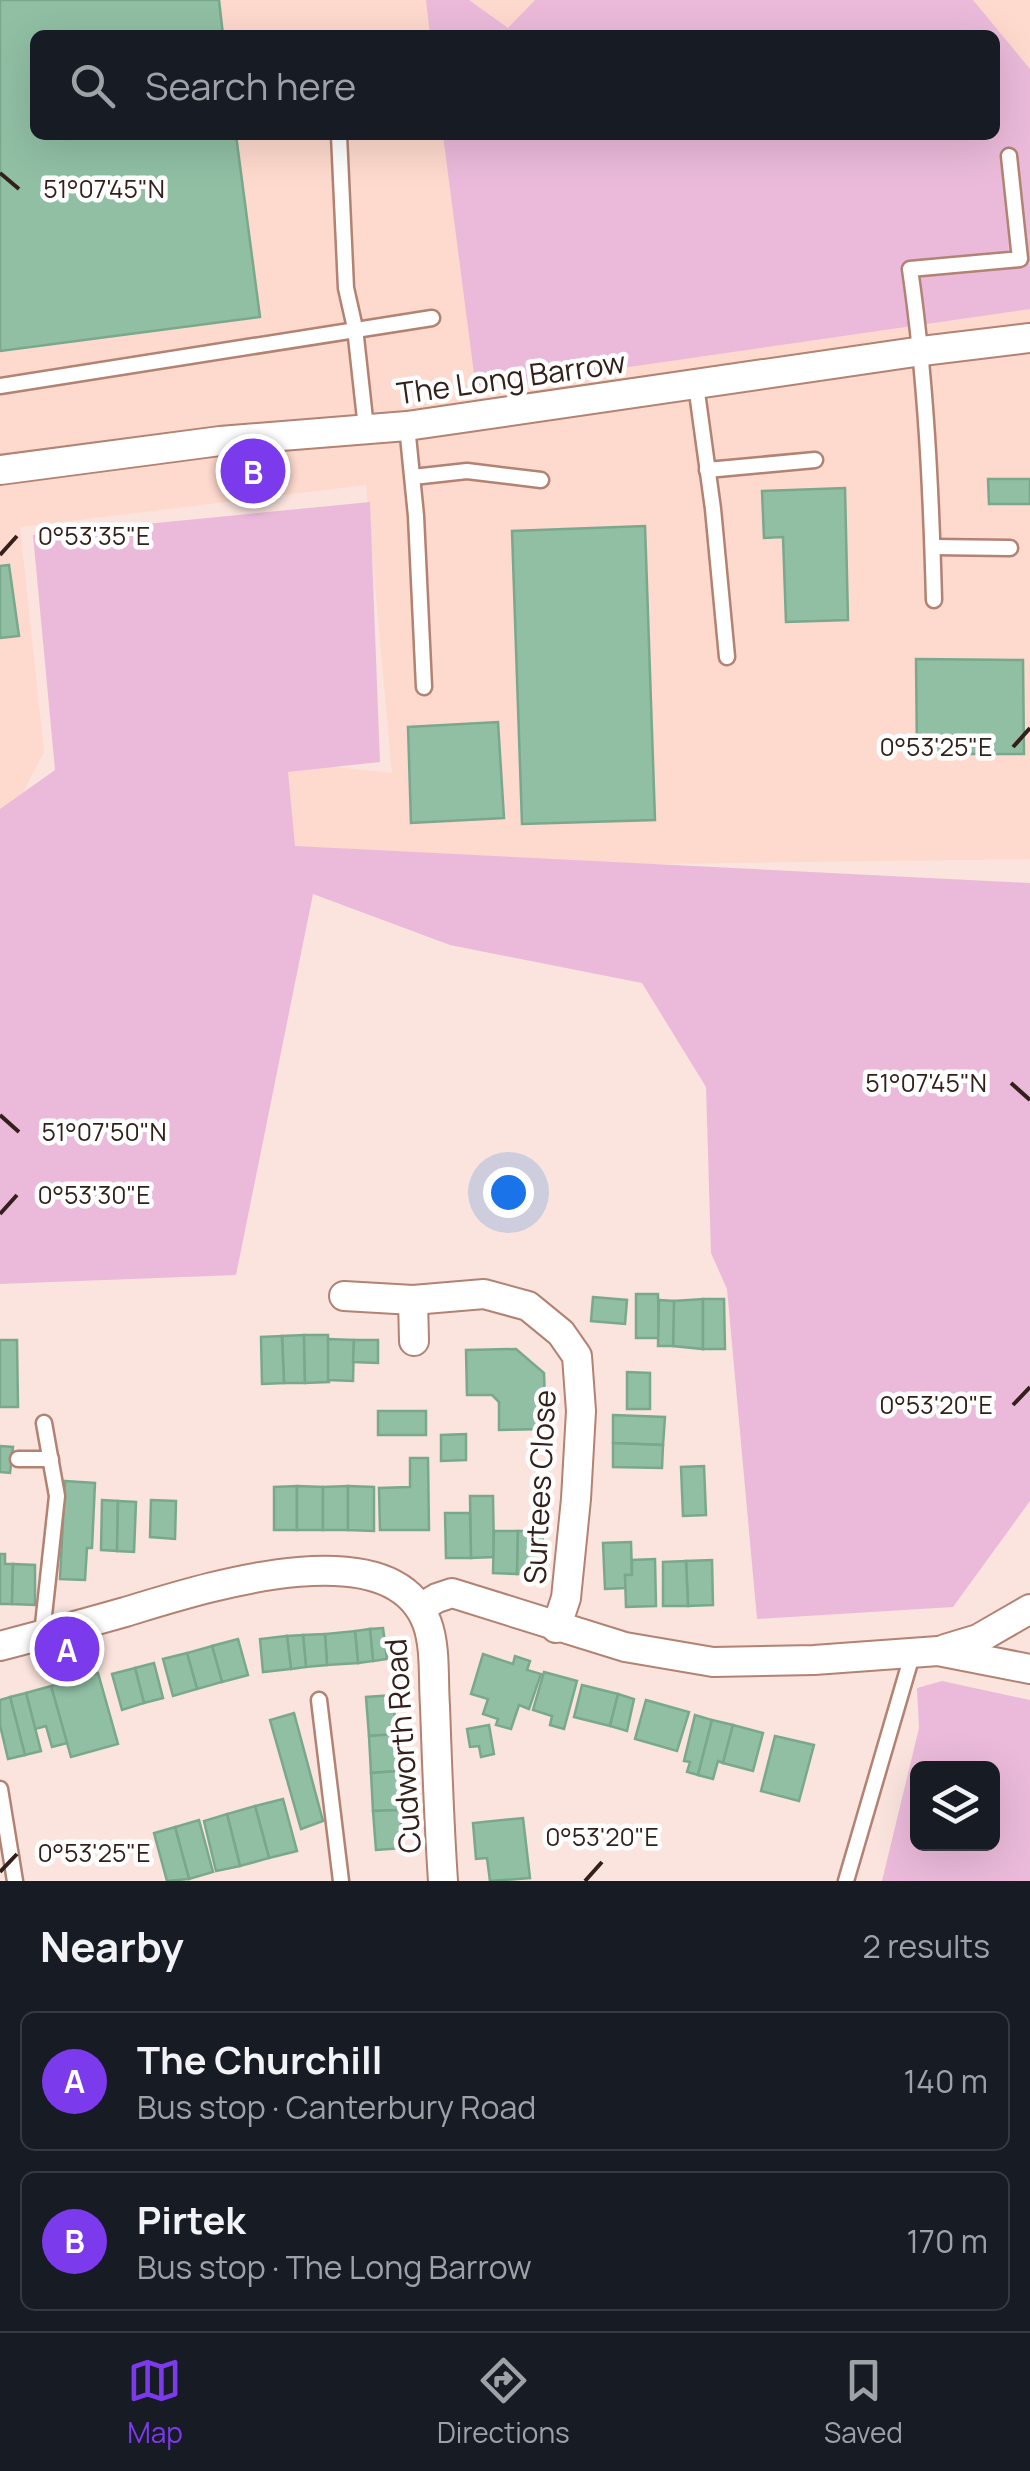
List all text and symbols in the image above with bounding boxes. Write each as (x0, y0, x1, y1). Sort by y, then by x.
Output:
search box (30, 30, 1000, 140)
icon: search (65, 58, 120, 113)
text: Search here (145, 59, 356, 111)
text: 51°07'45"N (43, 171, 165, 206)
street label: The Long Barrow (394, 341, 628, 413)
pin: B (220, 434, 286, 508)
text: 0°53'35"E (38, 518, 150, 553)
text: 0°53'25"E (880, 729, 992, 764)
text: 51°07'45"N (865, 1065, 987, 1100)
text: 51°07'50"N (41, 1114, 167, 1149)
your location (483, 1167, 534, 1218)
text: 0°53'30"E (37, 1177, 151, 1212)
text: 0°53'20"E (879, 1387, 993, 1422)
street label: Surtees Close (513, 1389, 565, 1585)
pin: A (34, 1612, 100, 1686)
street label: Cudworth Road (374, 1637, 430, 1855)
map controls (910, 1761, 1000, 1851)
button: layers (910, 1761, 1000, 1851)
text: 0°53'20"E (545, 1819, 659, 1854)
text: 0°53'25"E (38, 1835, 150, 1870)
text: Nearby (40, 1917, 184, 1975)
text: 2 results (863, 1924, 990, 1968)
text: The Churchill (137, 2033, 382, 2085)
text: A (64, 2059, 85, 2103)
text: 140 m (904, 2059, 988, 2103)
text: Bus stop · Canterbury Road (137, 2085, 536, 2129)
text: Pirtek (137, 2193, 246, 2245)
text: B (64, 2219, 85, 2263)
text: 170 m (906, 2219, 988, 2263)
text: Bus stop · The Long Barrow (137, 2245, 532, 2289)
tab: Map (127, 2353, 183, 2451)
tab: Directions (437, 2353, 570, 2451)
tab: Saved (824, 2353, 903, 2451)

